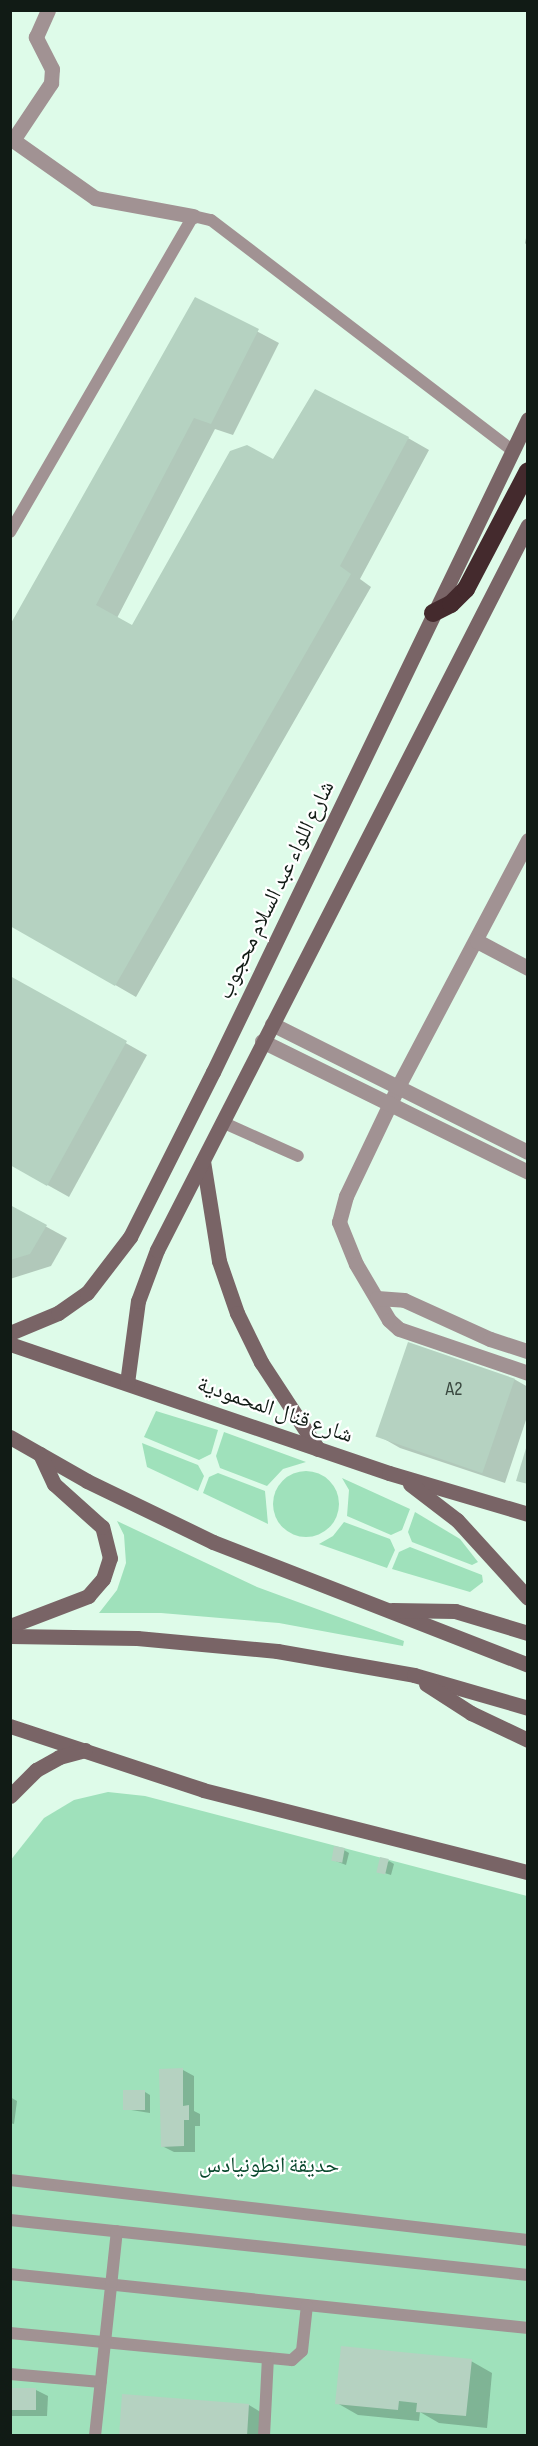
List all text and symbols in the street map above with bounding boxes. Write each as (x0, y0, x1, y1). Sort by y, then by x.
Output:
street label: شارع اللواء عبد السلام محجوب (212, 777, 340, 1003)
street label: شارع قنال المحمودية (194, 1371, 356, 1449)
house number: A2 (445, 1377, 463, 1401)
park label: حديقة انطونيادس (199, 2153, 339, 2179)

